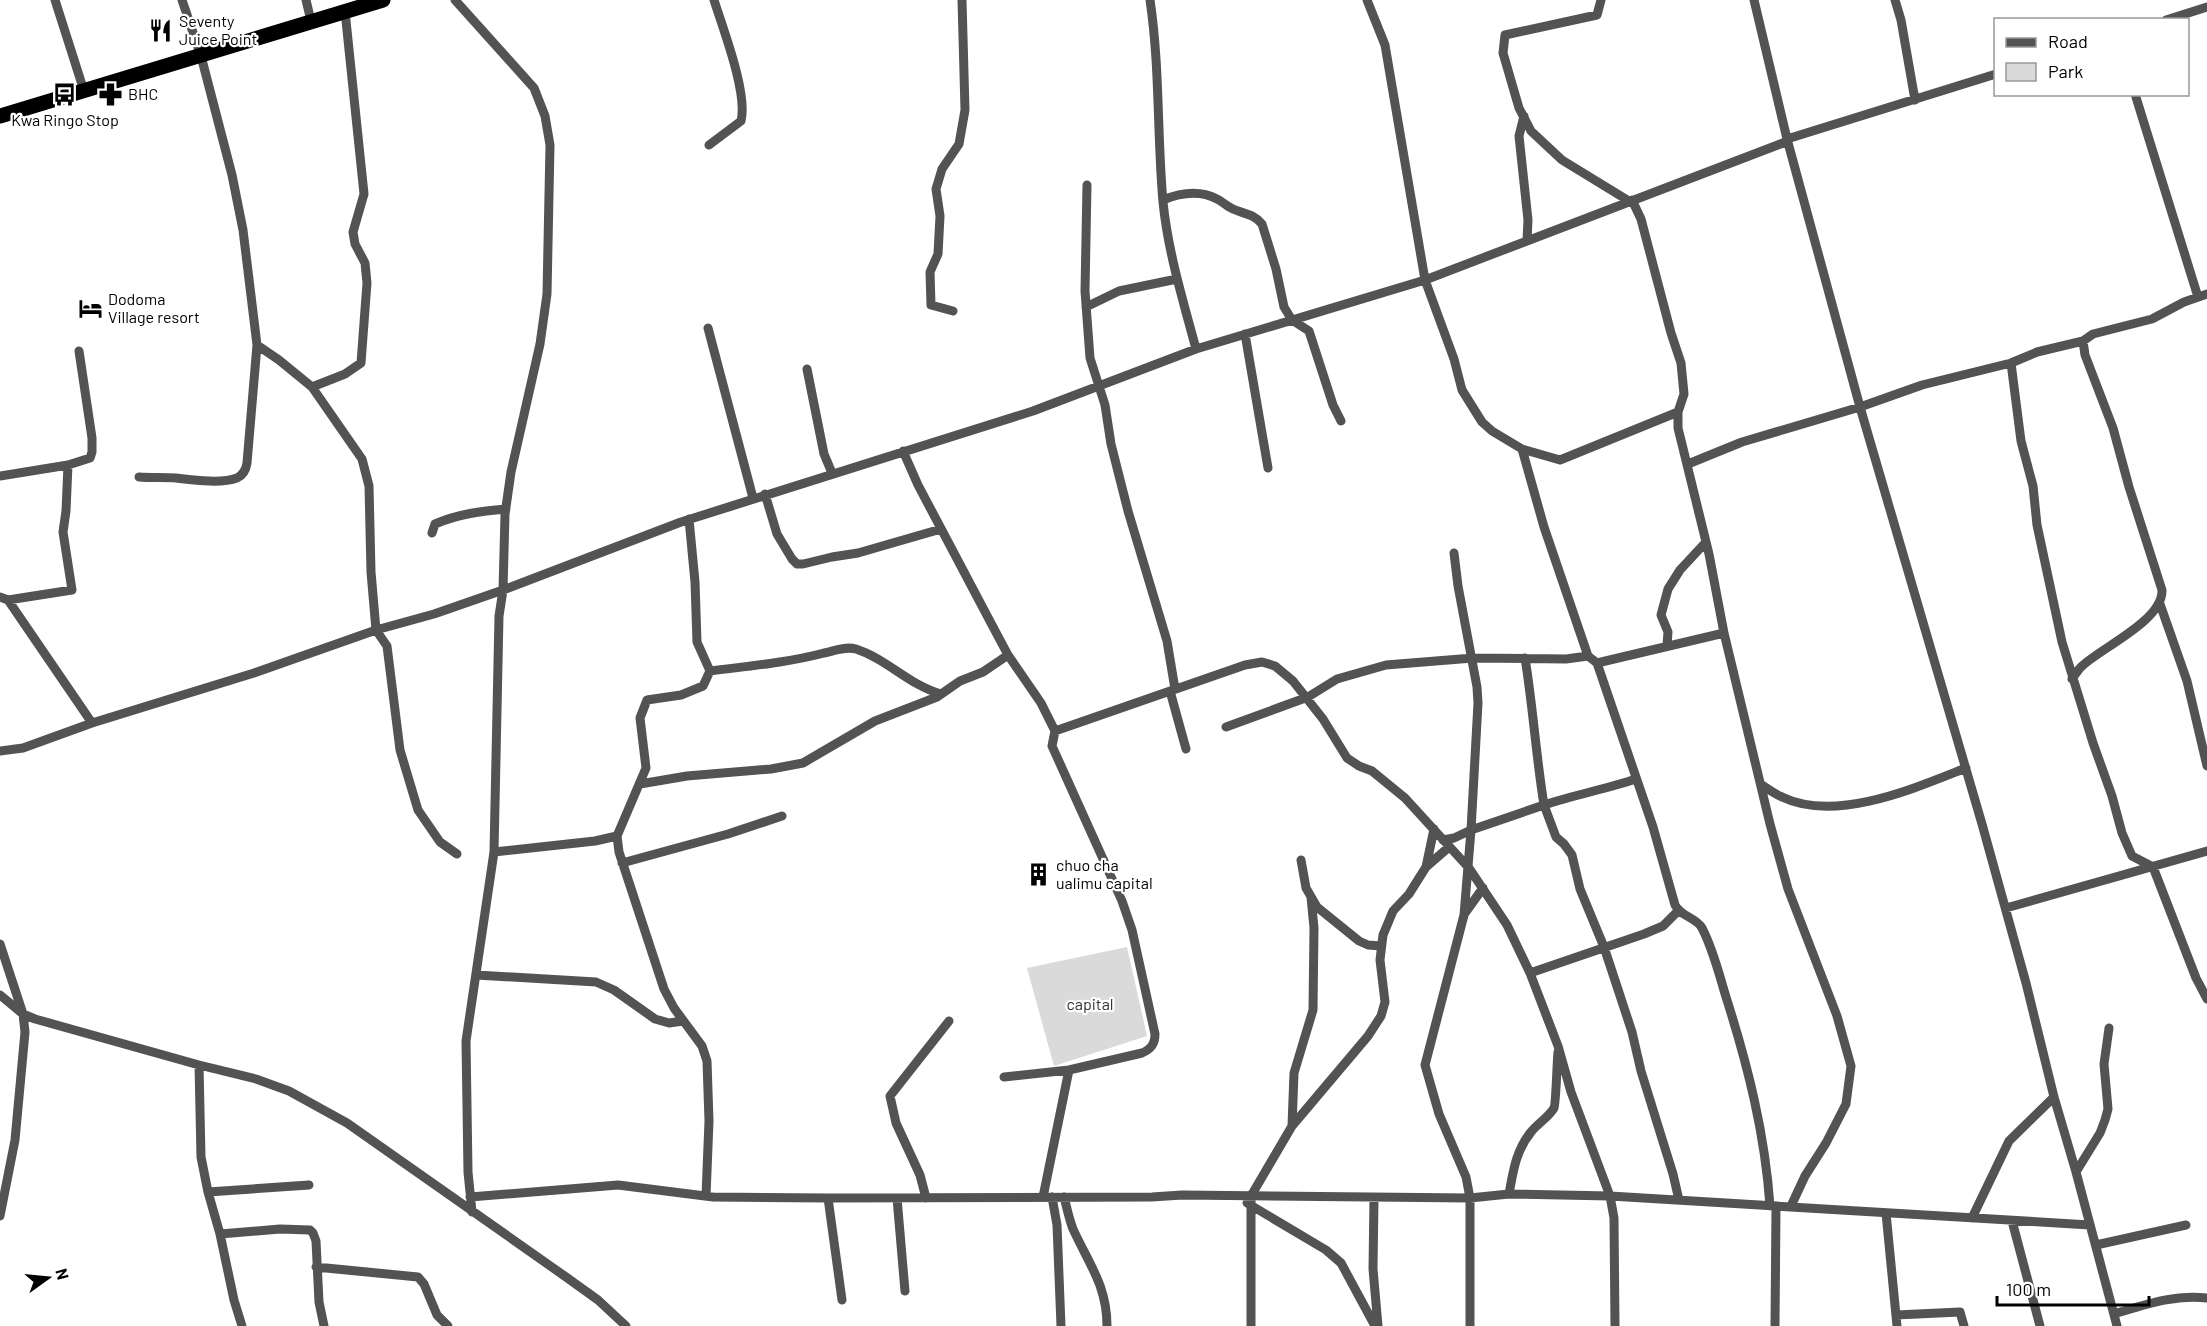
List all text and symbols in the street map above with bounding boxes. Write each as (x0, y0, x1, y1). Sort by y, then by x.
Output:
place label: Seventy Juice Point (179, 11, 257, 48)
restaurant icon: Seventy Juice Point (148, 17, 174, 43)
legend (1994, 18, 2189, 96)
text: Road (2048, 30, 2088, 52)
text: Park (2048, 60, 2083, 82)
pharmacy icon: BHC (97, 81, 123, 107)
bus stop icon: Kwa Ringo Stop (52, 82, 78, 108)
place label: BHC (128, 84, 158, 103)
place label: Kwa Ringo Stop (11, 110, 119, 129)
place label: Dodoma Village resort (108, 289, 200, 326)
hotel icon: Dodoma Village resort (77, 295, 103, 321)
place label: chuo cha ualimu capital (1056, 855, 1153, 892)
building icon: chuo cha ualimu capital (1025, 861, 1051, 887)
park label: capital (1066, 994, 1114, 1013)
north arrow (18, 1248, 78, 1308)
text: N (52, 1266, 74, 1282)
scale bar (1997, 1269, 2148, 1307)
text: 100 m (2006, 1278, 2051, 1300)

